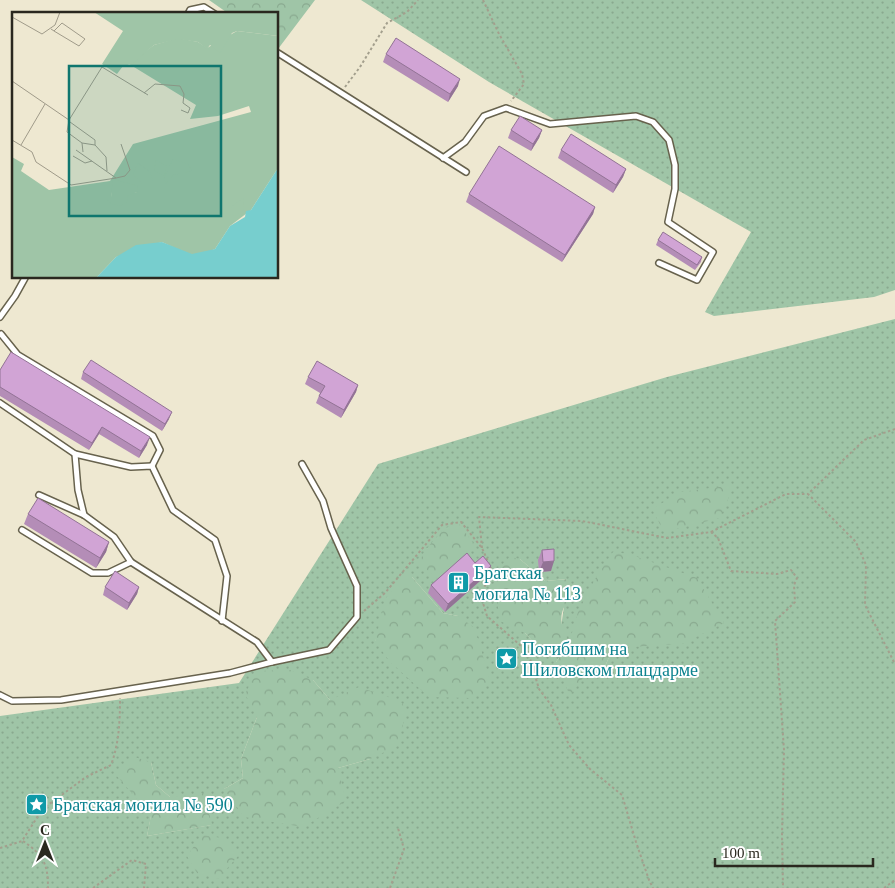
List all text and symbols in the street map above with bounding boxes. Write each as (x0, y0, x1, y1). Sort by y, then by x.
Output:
inset map (12, 12, 279, 279)
place label: Братская могила № 113 (474, 563, 581, 604)
building icon: Братская могила № 113 (446, 571, 470, 595)
place label: Погибшим на Шиловском плацдарме (522, 639, 698, 680)
place icon: Погибшим на Шиловском плацдарме (494, 647, 518, 671)
place icon: Братская могила № 590 (25, 793, 49, 817)
place label: Братская могила № 590 (53, 795, 233, 815)
north arrow (20, 818, 70, 868)
text: С (40, 823, 50, 838)
scale bar (715, 836, 872, 868)
text: 100 m (722, 845, 760, 861)

